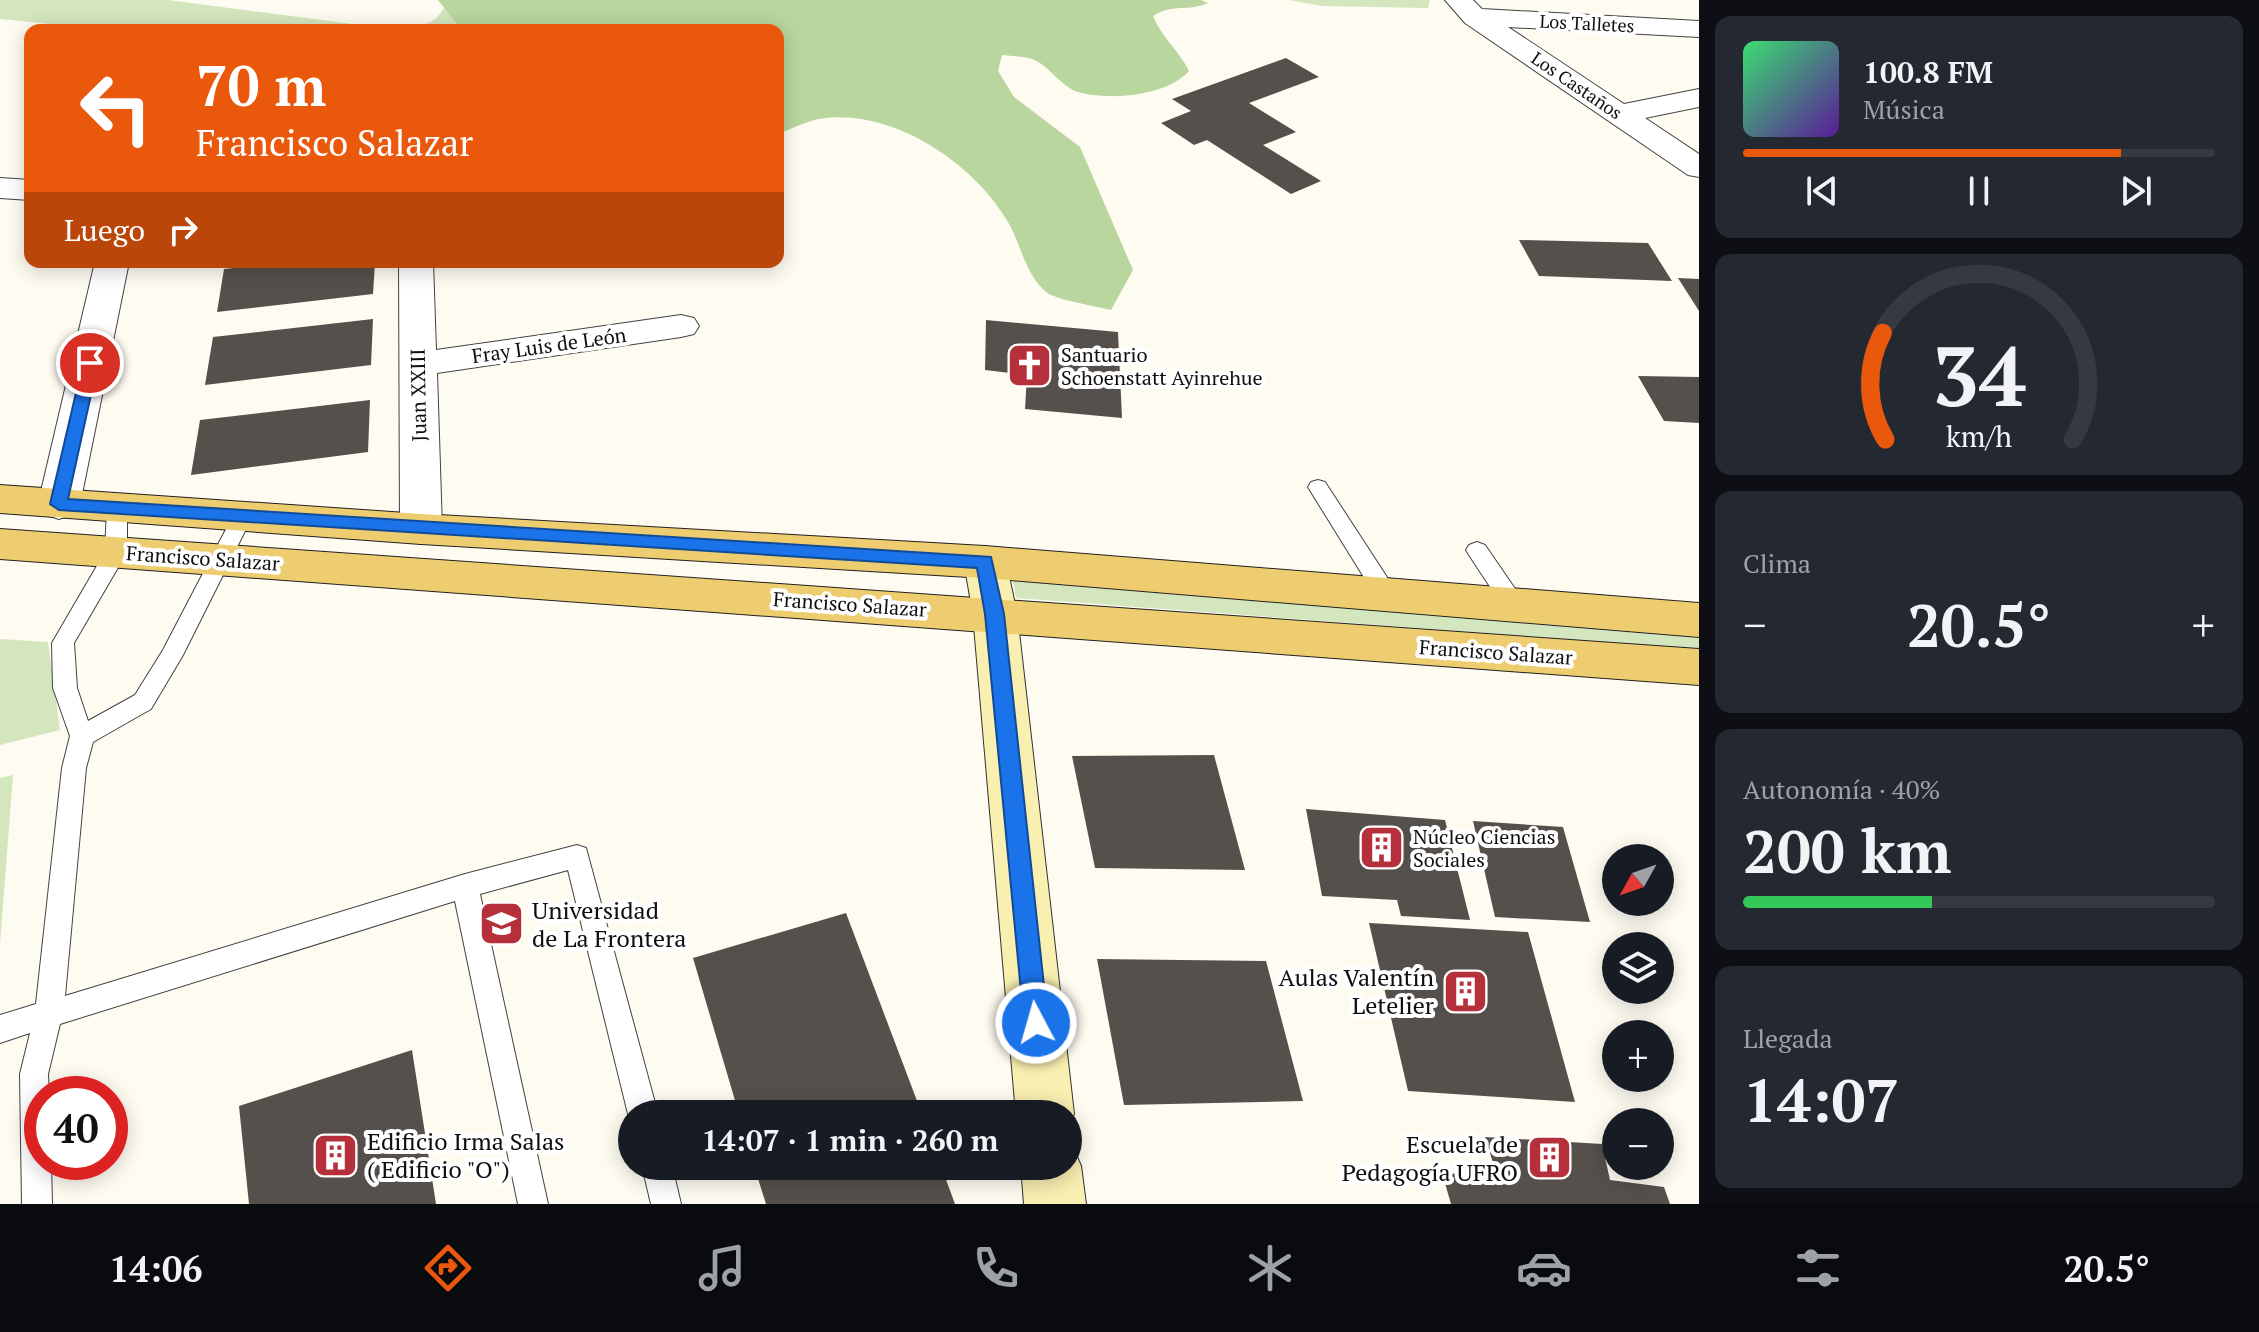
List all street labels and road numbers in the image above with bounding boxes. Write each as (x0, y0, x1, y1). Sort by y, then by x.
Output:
street label: Los Talletes (1539, 9, 1635, 37)
street label: Los Castaños (1527, 46, 1627, 124)
street label: Fray Luis de León (470, 321, 628, 369)
street label: Juan XXIII (404, 348, 432, 442)
street label: Francisco Salazar (125, 539, 281, 577)
street label: Francisco Salazar (772, 585, 928, 623)
street label: Francisco Salazar (1418, 633, 1574, 671)

